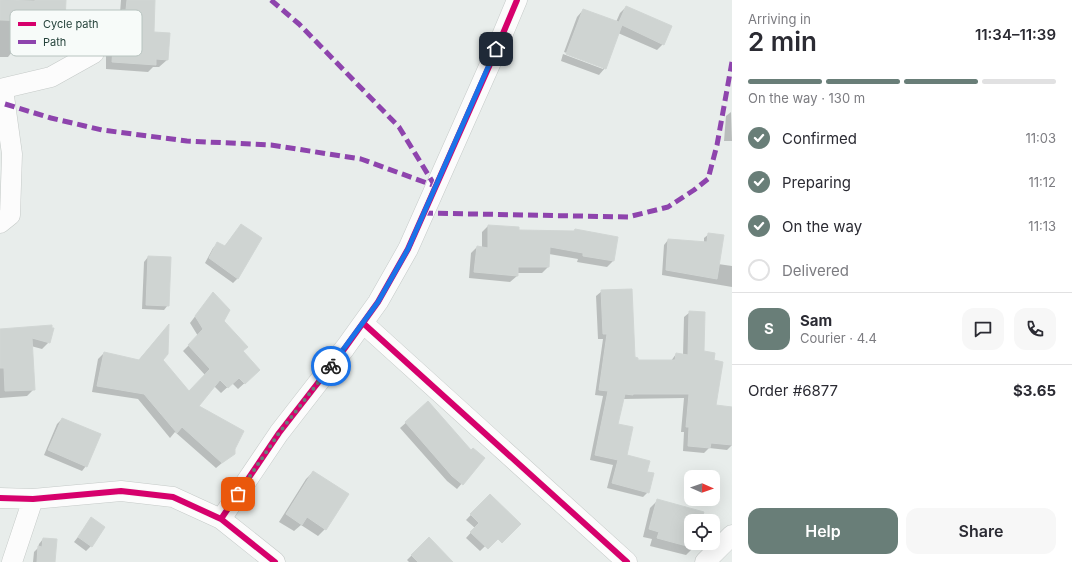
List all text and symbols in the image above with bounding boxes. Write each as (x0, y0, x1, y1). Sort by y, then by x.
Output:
legend (10, 10, 142, 56)
text: Arriving in (748, 11, 811, 27)
text: Cycle path (43, 17, 99, 31)
text: 11:34–11:39 (975, 25, 1056, 44)
text: 2 min (748, 26, 817, 57)
pin (479, 32, 513, 66)
text: Path (43, 35, 66, 49)
icon: home (485, 38, 507, 60)
text: On the way · 130 m (748, 90, 865, 106)
icon: check (748, 127, 770, 149)
text: Confirmed (782, 129, 857, 148)
text: 11:03 (1025, 130, 1056, 146)
icon: check (748, 171, 770, 193)
text: Preparing (782, 173, 851, 192)
text: 11:12 (1028, 174, 1056, 190)
icon: check (748, 215, 770, 237)
text: On the way (782, 217, 862, 236)
text: 11:13 (1028, 218, 1056, 234)
text: Delivered (782, 261, 849, 280)
button: chat (962, 308, 1004, 350)
button: phone (1014, 308, 1056, 350)
text: Sam (800, 311, 832, 330)
text: S (764, 319, 774, 338)
text: Courier · 4.4 (800, 330, 877, 346)
courier (311, 346, 351, 386)
icon: bike (320, 355, 342, 377)
text: Order #6877 (748, 381, 838, 400)
text: $3.65 (1013, 381, 1056, 400)
north arrow (684, 470, 720, 506)
map controls (684, 470, 720, 550)
pin (221, 477, 255, 511)
icon: bag (227, 483, 249, 505)
button: Help (748, 508, 898, 554)
button: Share (906, 508, 1056, 554)
button: locate (684, 514, 720, 550)

